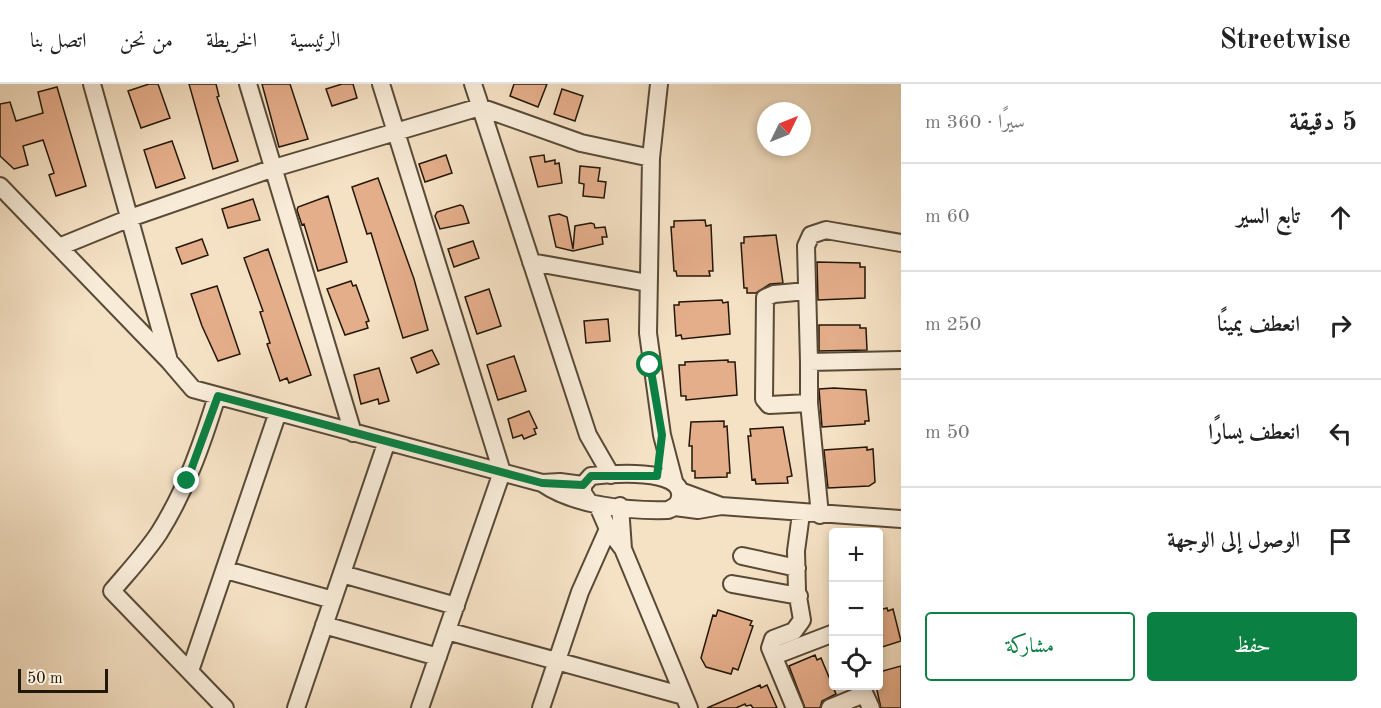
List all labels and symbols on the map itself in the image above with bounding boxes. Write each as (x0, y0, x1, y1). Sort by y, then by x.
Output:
north arrow (757, 102, 811, 156)
route start (636, 351, 662, 377)
route end (173, 467, 199, 493)
scale bar (18, 666, 108, 694)

